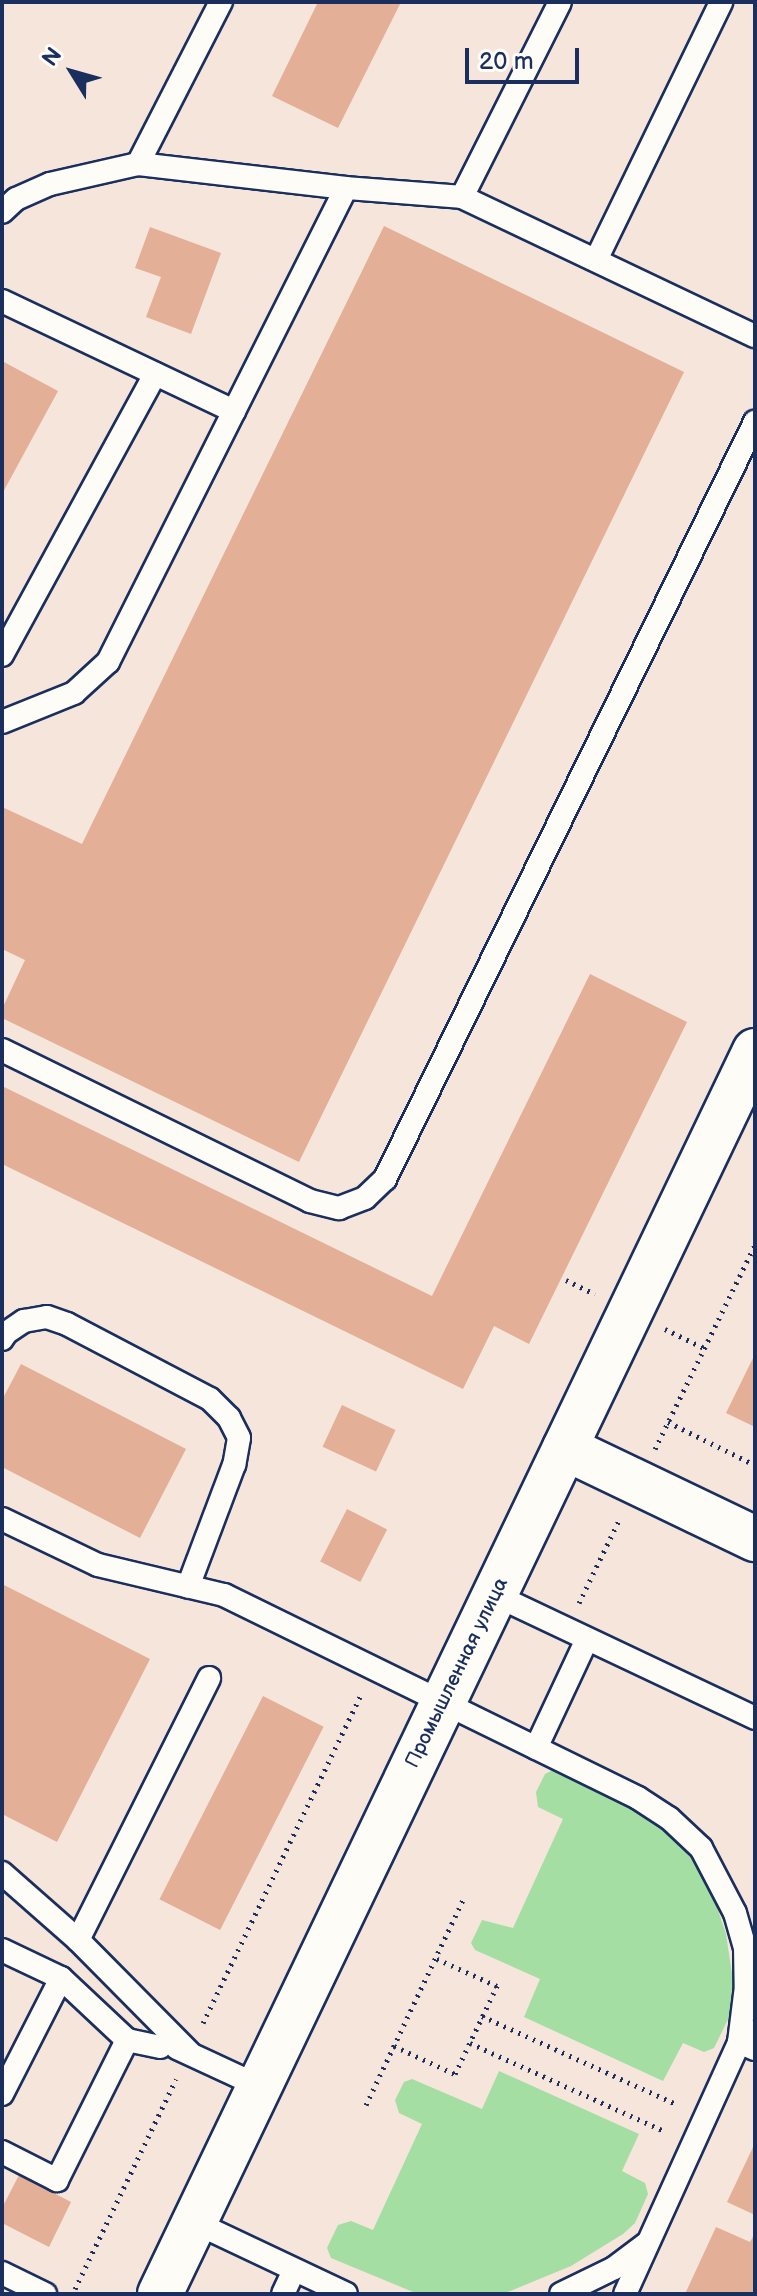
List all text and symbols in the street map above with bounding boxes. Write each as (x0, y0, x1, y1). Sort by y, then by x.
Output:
north arrow (32, 32, 112, 112)
scale bar (469, 32, 583, 82)
text: N (37, 43, 68, 72)
text: 20 m (479, 47, 534, 76)
street label: Промышленная улица (401, 1574, 513, 1772)

